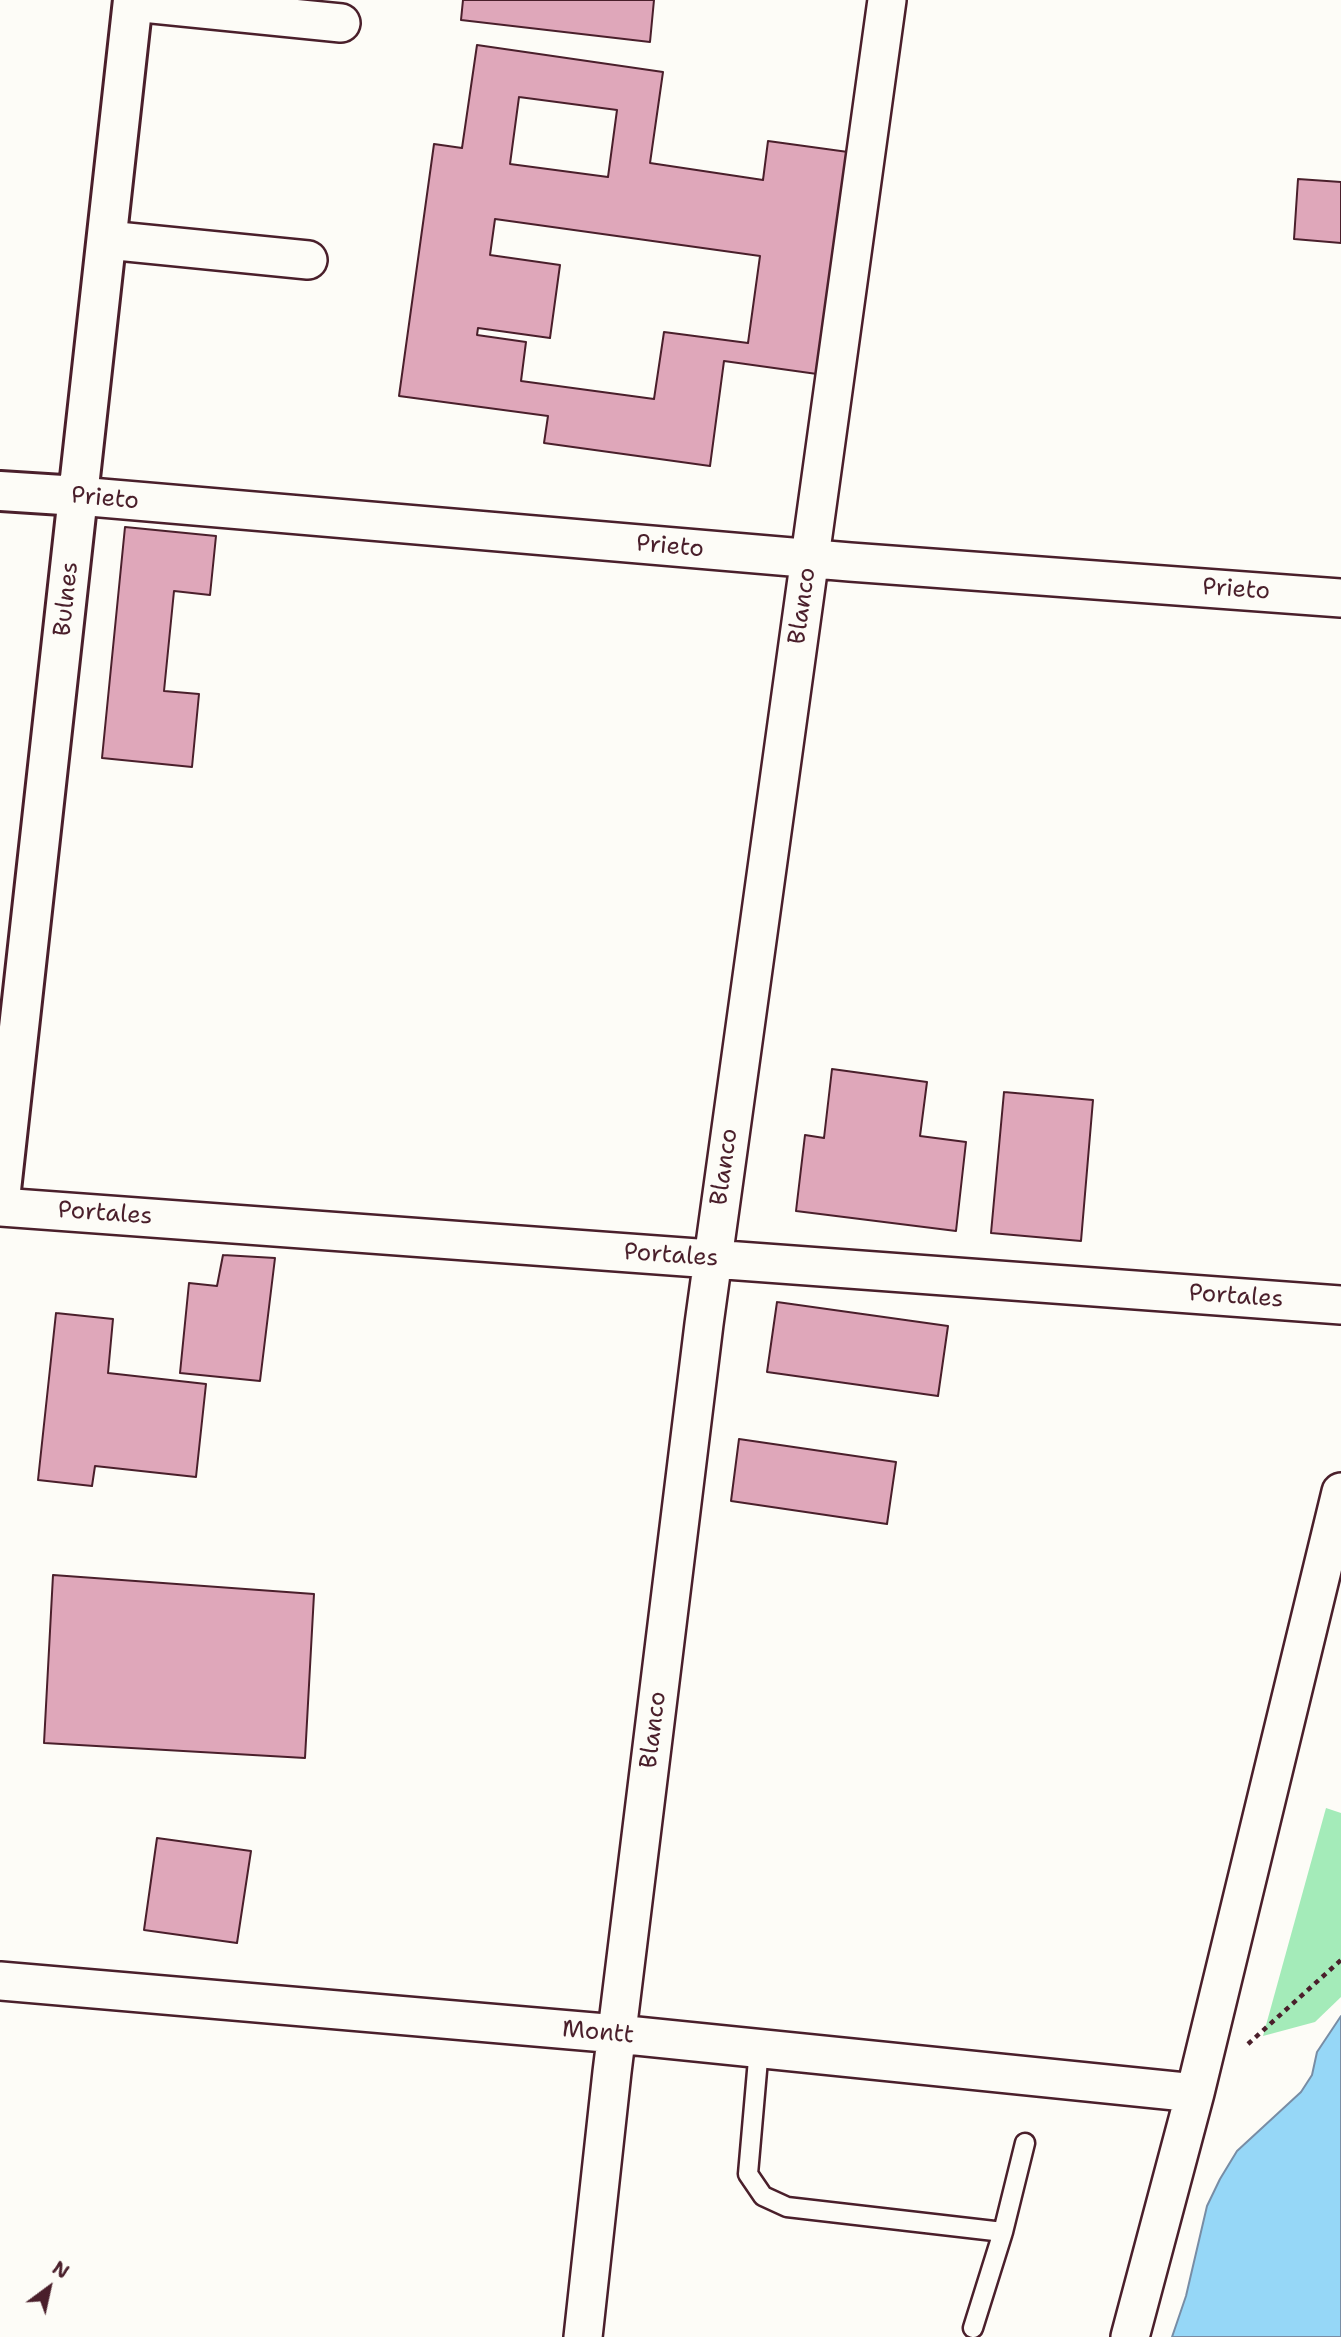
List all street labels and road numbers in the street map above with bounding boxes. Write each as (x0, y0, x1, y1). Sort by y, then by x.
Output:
street label: Prieto (70, 482, 140, 516)
street label: Prieto (635, 530, 705, 564)
street label: Bulnes (49, 560, 85, 638)
street label: Blanco (783, 566, 823, 646)
street label: Prieto (1201, 573, 1271, 607)
street label: Blanco (705, 1127, 745, 1207)
street label: Portales (57, 1196, 153, 1232)
street label: Portales (623, 1238, 719, 1274)
street label: Portales (1188, 1279, 1284, 1315)
street label: Blanco (635, 1690, 673, 1770)
street label: Montt (561, 2016, 635, 2050)

